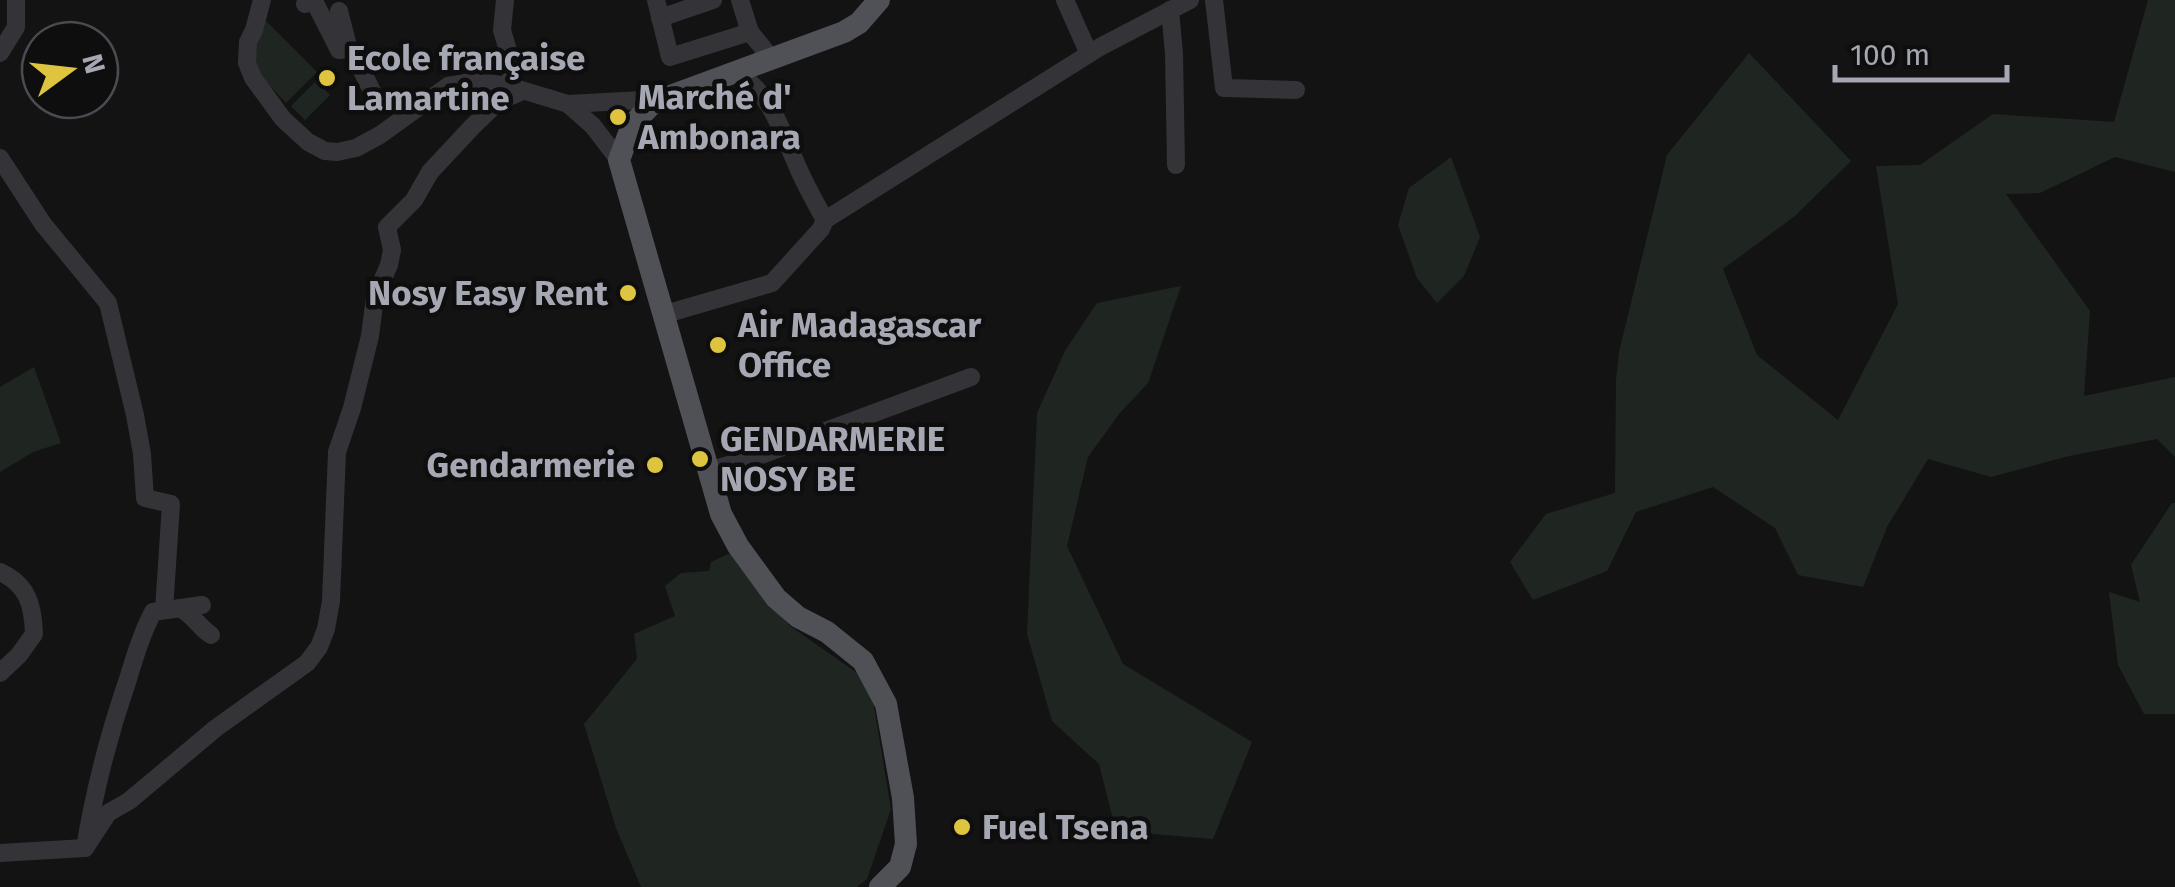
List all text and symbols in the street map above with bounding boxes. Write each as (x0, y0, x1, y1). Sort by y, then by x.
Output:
north arrow (20, 20, 120, 120)
scale bar (1835, 20, 2008, 82)
place label: Ecole française Lamartine (347, 37, 585, 119)
text: 100 m (1850, 37, 1930, 73)
text: N (75, 50, 112, 77)
marker: Ecole française Lamartine (316, 67, 338, 89)
place label: Marché d' Ambonara (637, 76, 801, 158)
marker: Marché d' Ambonara (607, 106, 629, 128)
place label: Nosy Easy Rent (368, 272, 608, 314)
marker: Nosy Easy Rent (617, 282, 639, 304)
place label: Air Madagascar Office (737, 304, 982, 386)
marker: Air Madagascar Office (707, 334, 729, 356)
place label: GENDARMERIE NOSY BE (720, 418, 945, 500)
place label: Gendarmerie (427, 444, 635, 486)
marker: GENDARMERIE NOSY BE (689, 448, 711, 470)
marker: Gendarmerie (644, 454, 666, 476)
place label: Fuel Tsena (982, 806, 1149, 848)
marker: Fuel Tsena (951, 816, 973, 838)

